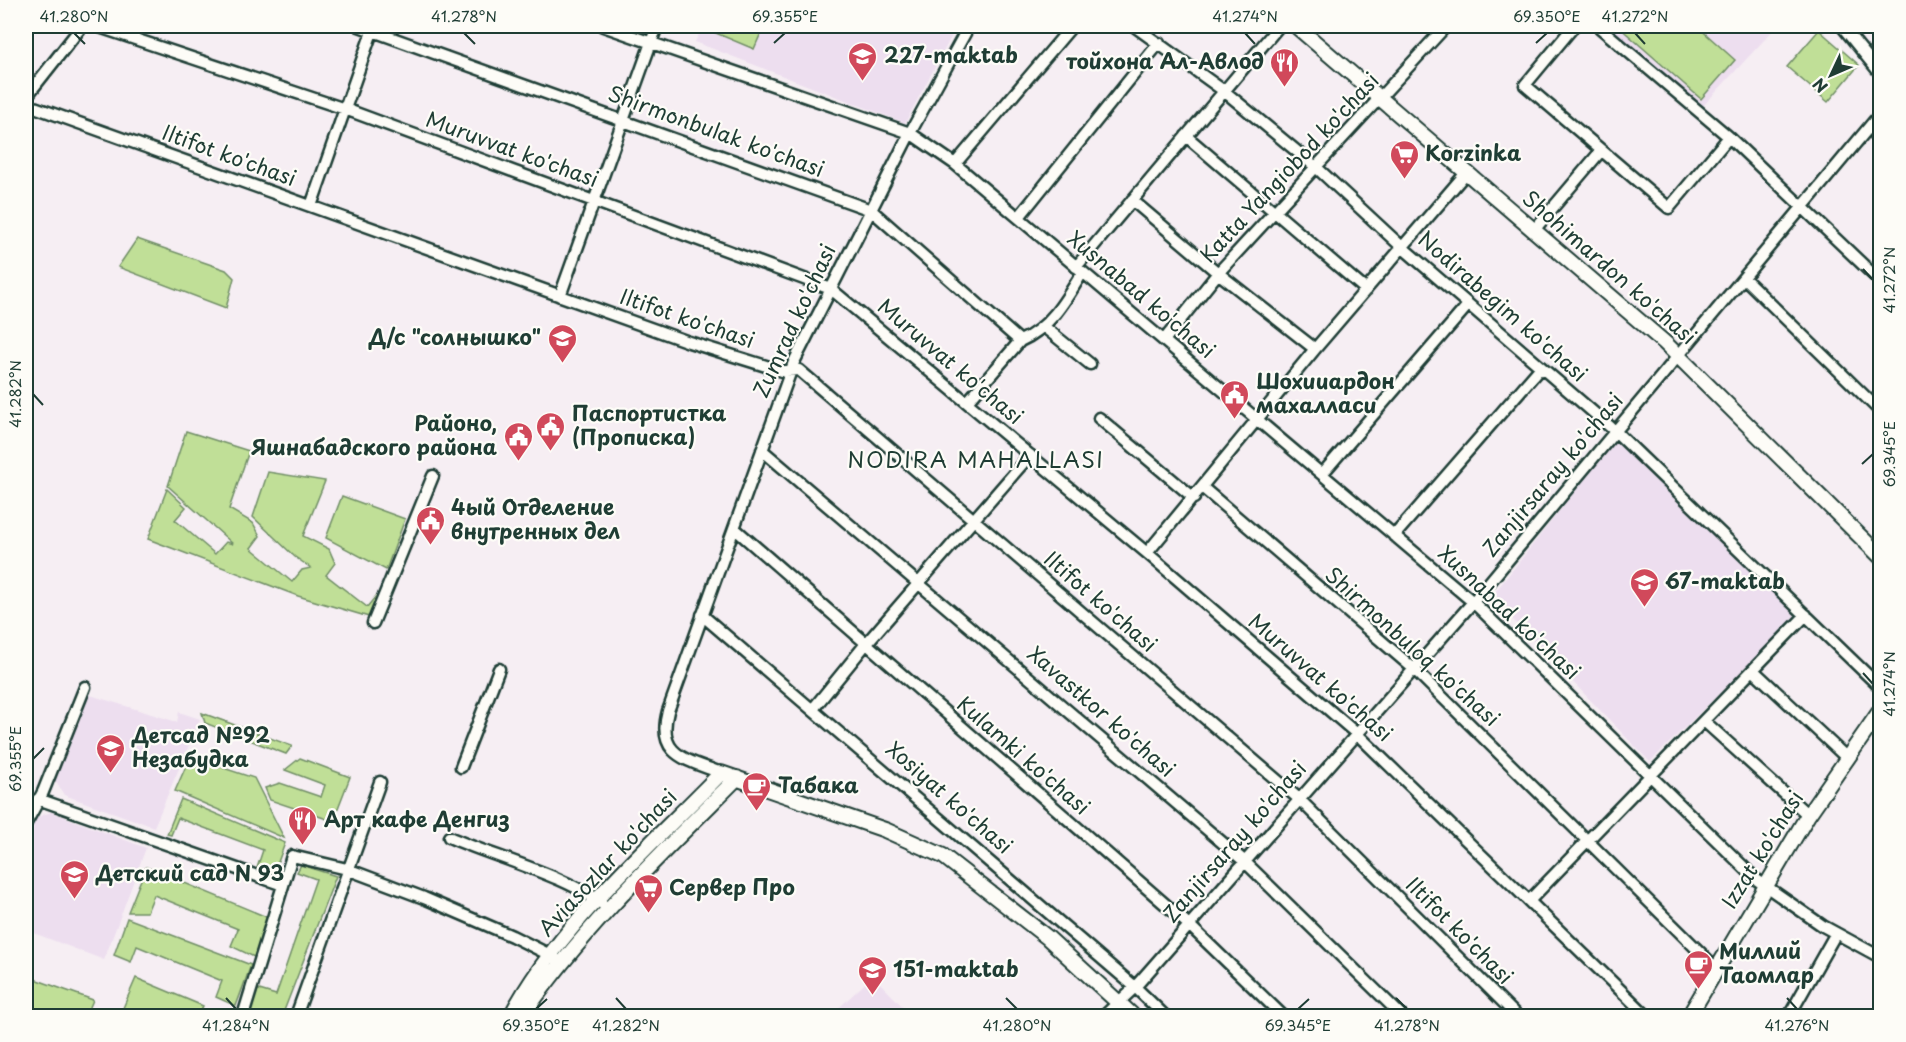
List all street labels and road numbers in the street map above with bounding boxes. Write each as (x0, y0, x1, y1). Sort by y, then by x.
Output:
street label: Katta Yangiobod ko'chasi (1191, 64, 1386, 269)
street label: Shirmonbulak ko'chasi (604, 76, 829, 184)
street label: Muruvvat ko'chasi (422, 102, 604, 194)
street label: Iltifot ko'chasi (158, 115, 301, 193)
street label: Shohimardon ko'chasi (1516, 182, 1704, 351)
street label: Xusnabad ko'chasi (1061, 222, 1223, 365)
street label: Nodirabegim ko'chasi (1411, 223, 1595, 388)
street label: Zumrad ko'chasi (744, 238, 843, 402)
street label: Iltifot ko'chasi (616, 279, 759, 355)
street label: Muruvvat ko'chasi (871, 290, 1031, 431)
street label: Zanjirsaray ko'chasi (1473, 385, 1630, 563)
street label: Xusnabad ko'chasi (1432, 537, 1589, 686)
street label: Iltifot ko'chasi (1038, 542, 1165, 659)
street label: Shirmonbuloq ko'chasi (1319, 558, 1508, 733)
street label: Muruvvat ko'chasi (1242, 605, 1400, 748)
street label: Xavastkor ko'chasi (1021, 637, 1183, 784)
street label: Kulamki ko'chasi (951, 688, 1098, 821)
street label: Xosiyat ko'chasi (880, 732, 1021, 861)
street label: Zanjirsaray ko'chasi (1154, 753, 1313, 929)
street label: Aviasozlar ko'chasi (530, 781, 683, 942)
street label: Izzat ko'chasi (1712, 784, 1810, 914)
street label: Iltifot ko'chasi (1399, 869, 1521, 991)

